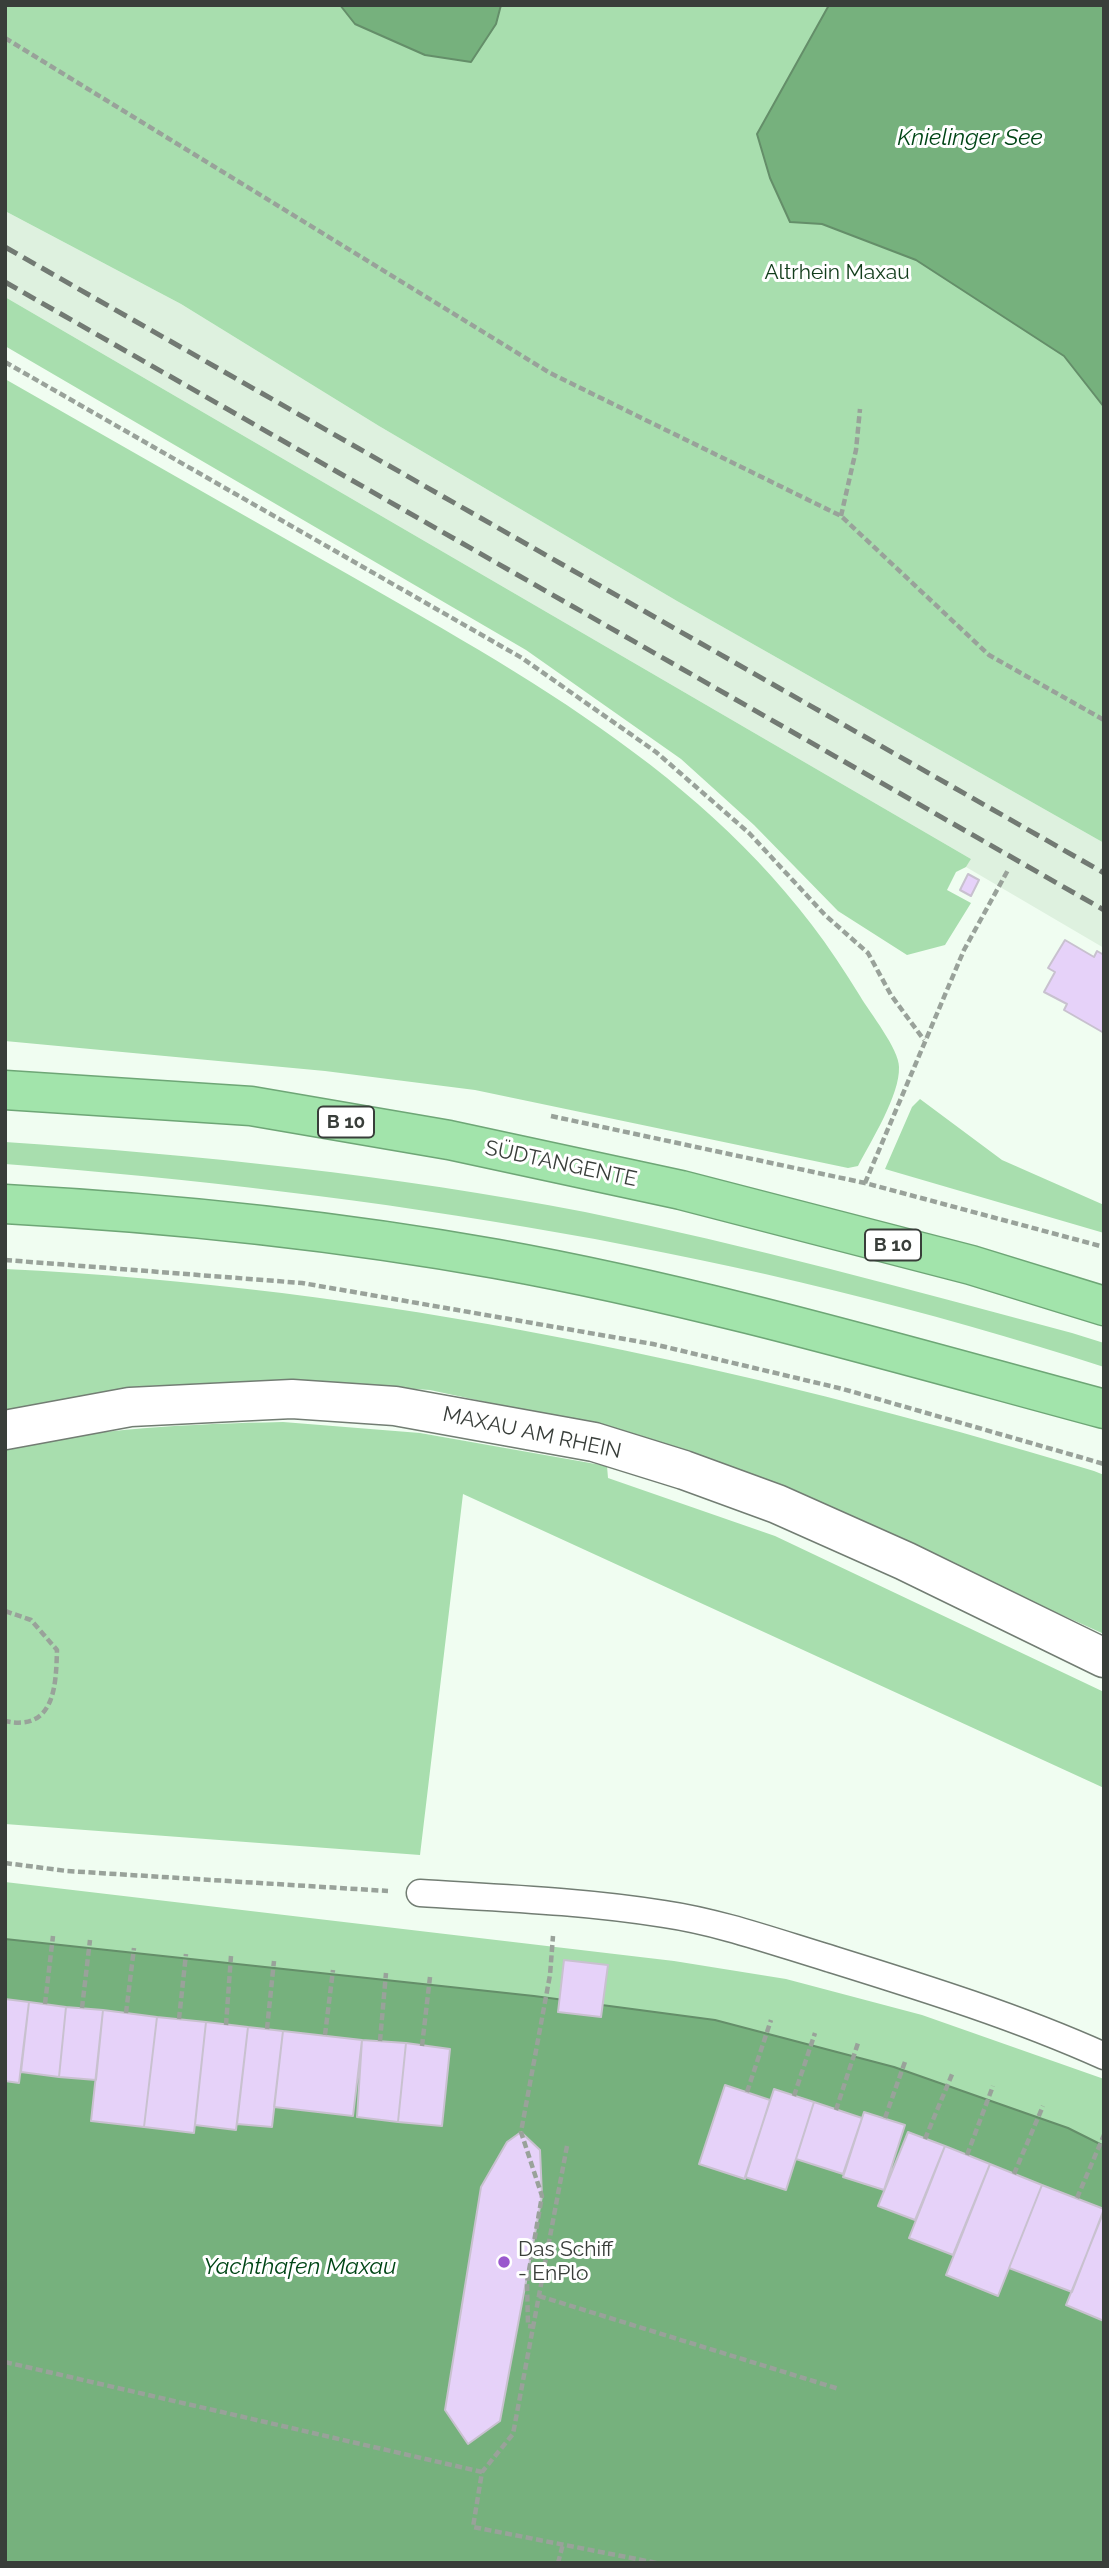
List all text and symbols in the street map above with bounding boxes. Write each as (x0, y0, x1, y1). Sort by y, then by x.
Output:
water label: Knielinger See (897, 124, 1043, 152)
park label: Altrhein Maxau (764, 260, 910, 286)
road number: B 10 (318, 1106, 374, 1138)
street label: SÜDTANGENTE (483, 1136, 639, 1192)
road number: B 10 (865, 1230, 921, 1260)
street label: MAXAU AM RHEIN (440, 1402, 624, 1464)
place label: Das Schiff - EnPlo (518, 2237, 613, 2287)
water label: Yachthafen Maxau (204, 2253, 396, 2281)
marker: Das Schiff - EnPlo (496, 2254, 512, 2270)

